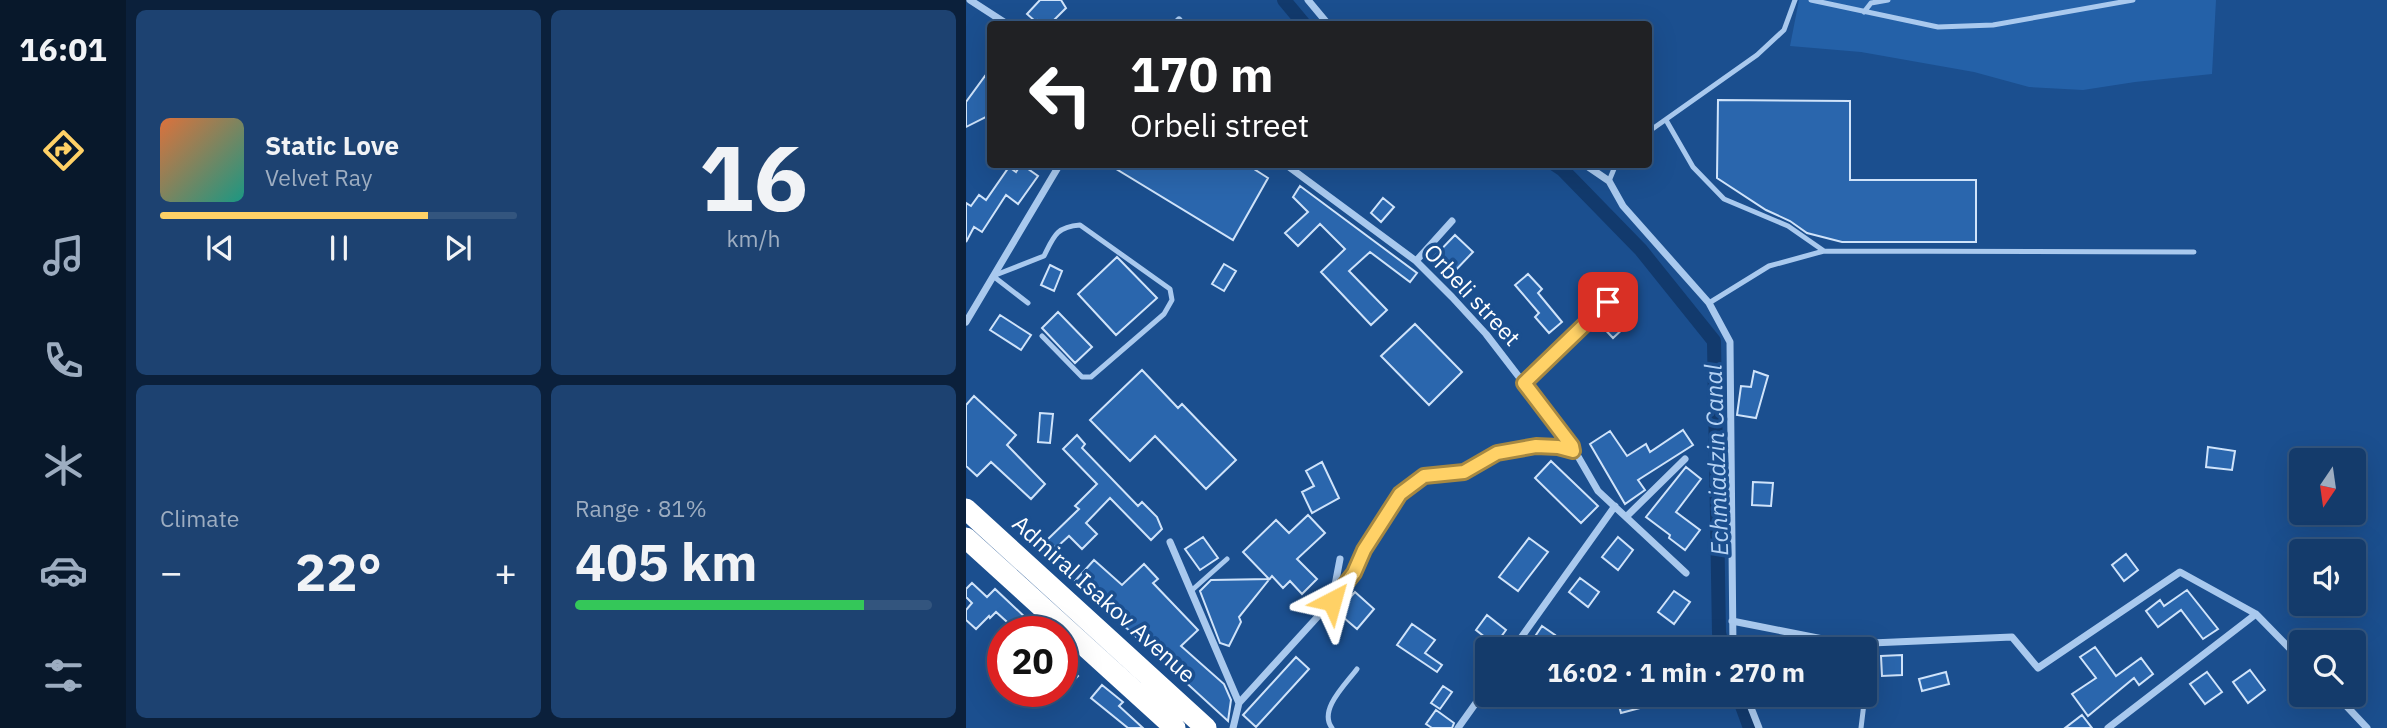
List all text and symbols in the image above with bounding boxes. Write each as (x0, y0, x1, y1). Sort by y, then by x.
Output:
text: 16:01 (19, 28, 107, 70)
text: 170 m (1130, 42, 1274, 105)
icon: left (1015, 49, 1106, 140)
text: Orbeli street (1130, 104, 1309, 146)
text: 16 (699, 118, 808, 236)
icon: directions (39, 126, 88, 175)
text: Static Love (265, 128, 399, 162)
text: Velvet Ray (265, 162, 372, 192)
text: km/h (726, 223, 781, 253)
icon: previous (201, 229, 239, 267)
icon: pause (320, 229, 358, 267)
icon: next (439, 229, 477, 267)
icon: music (39, 231, 88, 280)
street label: Orbeli street (1418, 237, 1528, 352)
pin (1578, 272, 1638, 332)
icon: arrive (1589, 283, 1627, 321)
icon: phone (39, 336, 88, 385)
water label: Echmiadzin Canal (1697, 363, 1735, 556)
icon: climate (39, 441, 88, 490)
north arrow (2289, 448, 2366, 525)
map controls (2289, 448, 2366, 707)
text: Range · 81% (575, 493, 707, 523)
text: Climate (160, 503, 239, 533)
street label: Admiral Isakov Avenue (1007, 508, 1203, 689)
text: 405 km (575, 528, 757, 595)
text: 22° (295, 538, 382, 605)
button: sound (2289, 539, 2366, 616)
icon: car (39, 546, 88, 595)
text: − (160, 547, 183, 596)
text: + (494, 547, 517, 596)
position arrow (1295, 564, 1369, 638)
speed limit sign: 20 (987, 616, 1078, 707)
button: search (2289, 630, 2366, 707)
icon: filters (39, 651, 88, 700)
text: 16:02 · 1 min · 270 m (1547, 655, 1805, 689)

